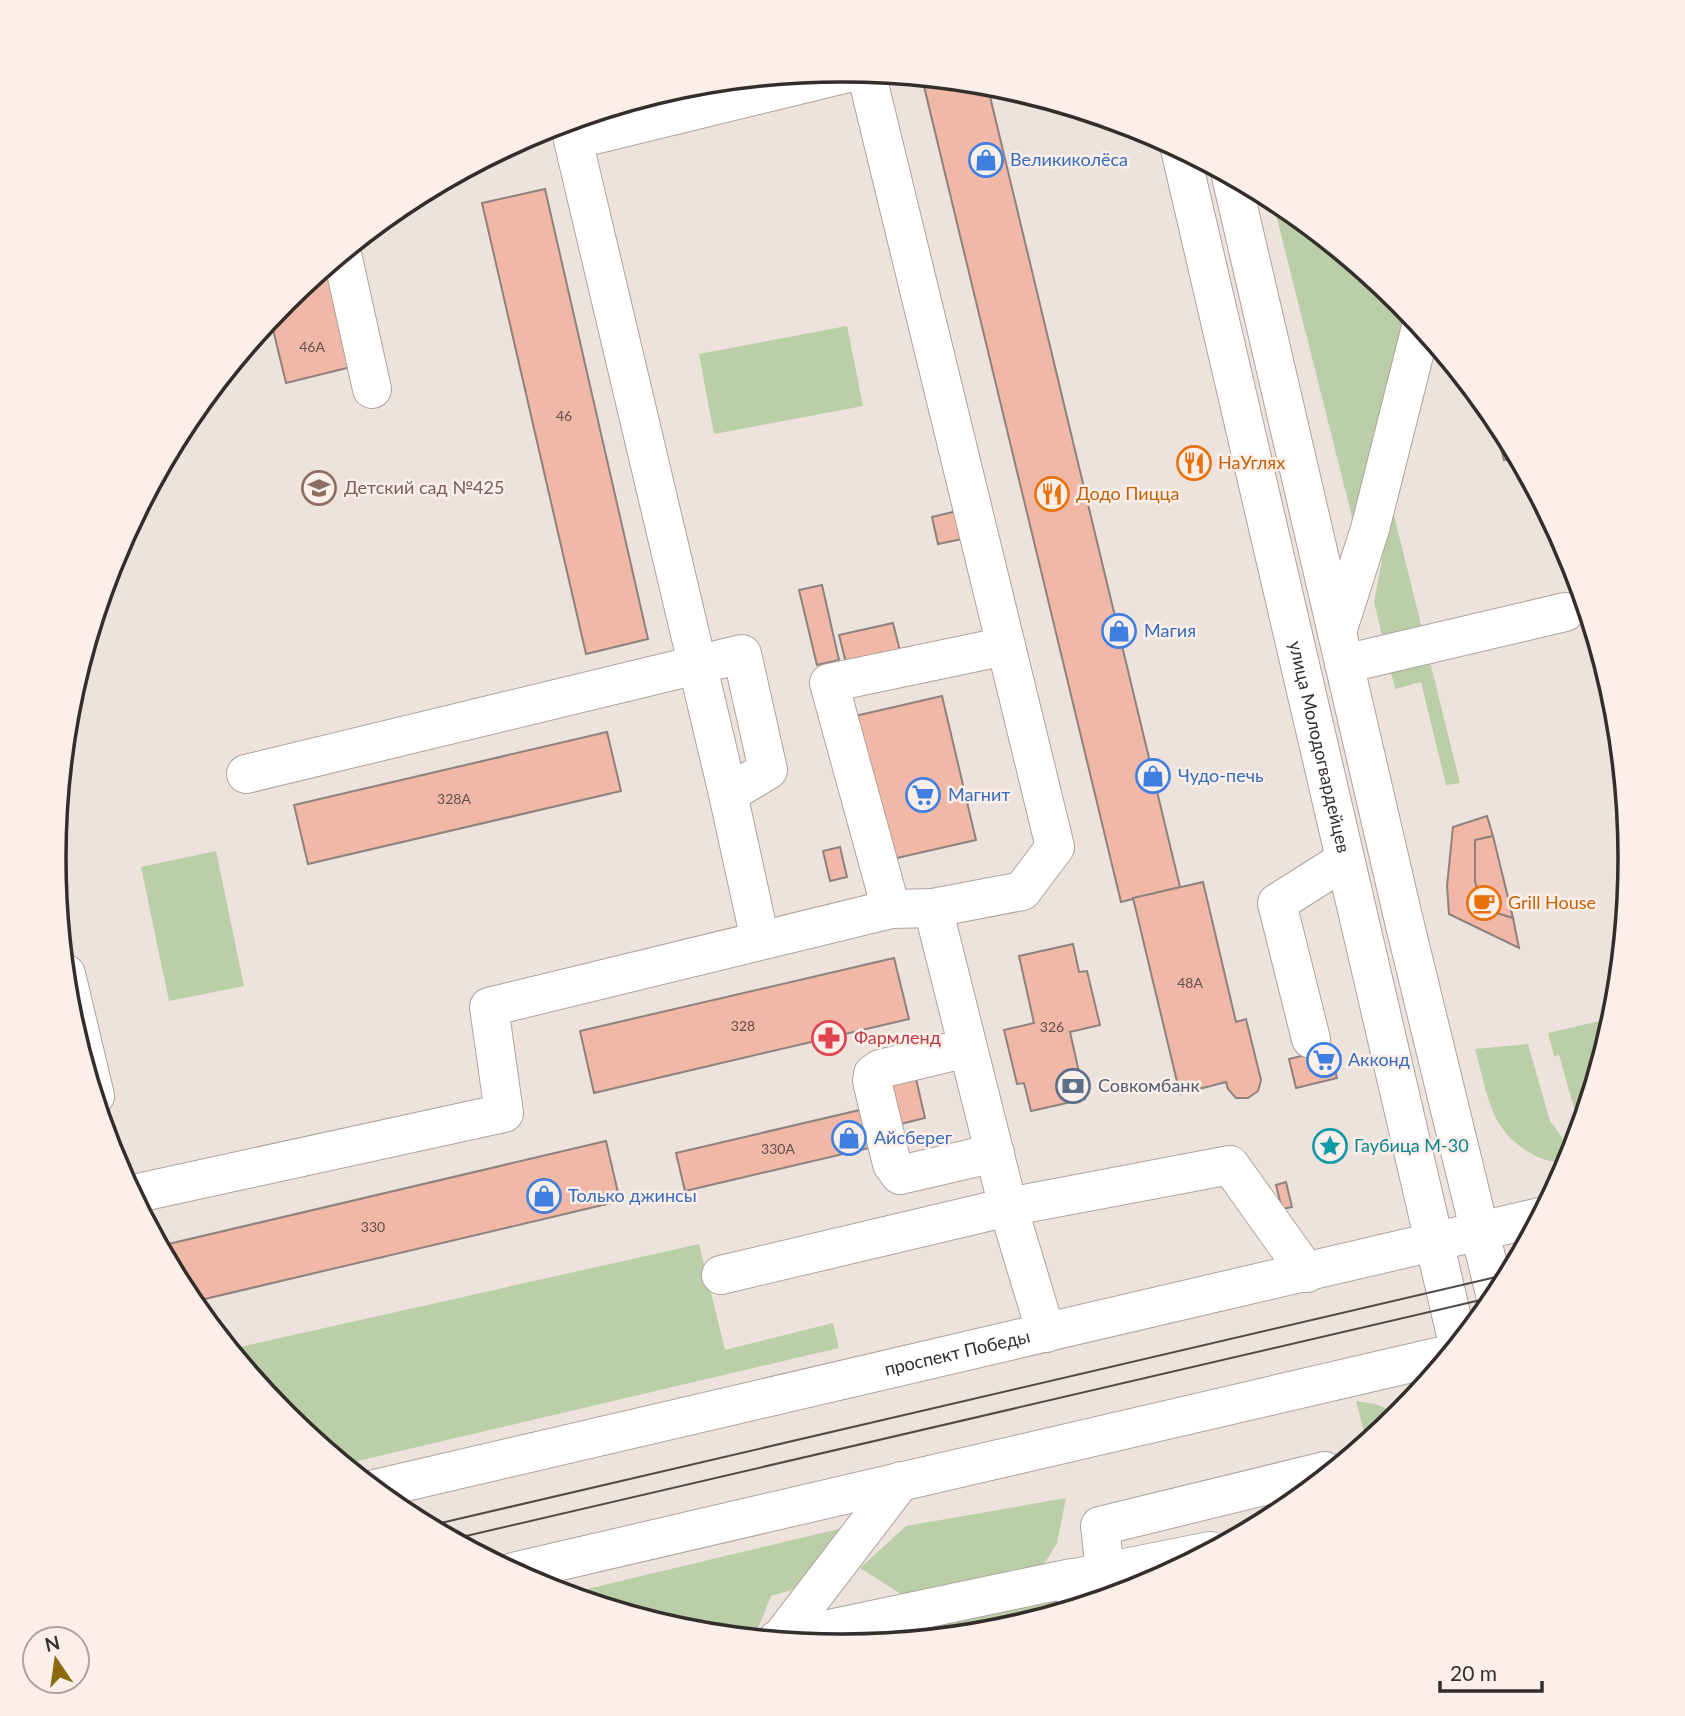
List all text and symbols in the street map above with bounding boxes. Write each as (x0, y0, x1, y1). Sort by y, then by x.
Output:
shop icon: Великиколёса (967, 141, 1005, 179)
place label: Великиколёса (1010, 148, 1128, 170)
house number: 46А (299, 338, 325, 355)
house number: 46 (556, 407, 572, 424)
restaurant icon: НаУглях (1175, 444, 1213, 482)
place label: НаУглях (1218, 451, 1285, 473)
school or university icon: Детский сад №425 (300, 469, 338, 507)
restaurant icon: Додо Пицца (1033, 475, 1071, 513)
place label: Детский сад №425 (344, 476, 504, 498)
place label: Додо Пицца (1076, 482, 1179, 504)
shop icon: Магия (1100, 612, 1138, 650)
place label: Магия (1144, 619, 1196, 641)
street label: улица Молодогвардейцев (1285, 639, 1355, 855)
shop icon: Чудо-печь (1134, 757, 1172, 795)
place label: Чудо-печь (1178, 764, 1264, 786)
supermarket icon: Магнит (904, 776, 942, 814)
place label: Магнит (948, 783, 1010, 805)
house number: 328А (437, 790, 471, 807)
cafe icon: Grill House (1465, 884, 1503, 922)
place label: Grill House (1508, 891, 1596, 913)
house number: 48А (1177, 974, 1203, 991)
house number: 328 (731, 1017, 755, 1034)
house number: 326 (1040, 1018, 1064, 1035)
pharmacy icon: Фармленд (810, 1019, 848, 1057)
place label: Фармленд (854, 1026, 941, 1048)
supermarket icon: Акконд (1305, 1041, 1343, 1079)
place label: Акконд (1348, 1048, 1410, 1070)
bank icon: Совкомбанк (1054, 1067, 1092, 1105)
place label: Совкомбанк (1098, 1074, 1200, 1096)
shop icon: Айсберег (830, 1119, 868, 1157)
place label: Айсберег (874, 1126, 953, 1148)
place icon: Гаубица М-30 (1311, 1127, 1349, 1165)
place label: Гаубица М-30 (1354, 1134, 1469, 1156)
house number: 330А (761, 1140, 795, 1157)
shop icon: Только джинсы (525, 1177, 563, 1215)
place label: Только джинсы (568, 1184, 697, 1206)
house number: 330 (361, 1218, 385, 1235)
street label: проспект Победы (882, 1324, 1032, 1380)
north arrow (21, 1625, 91, 1695)
text: N (42, 1630, 62, 1656)
scale bar (1440, 1650, 1542, 1694)
text: 20 m (1450, 1660, 1497, 1685)

